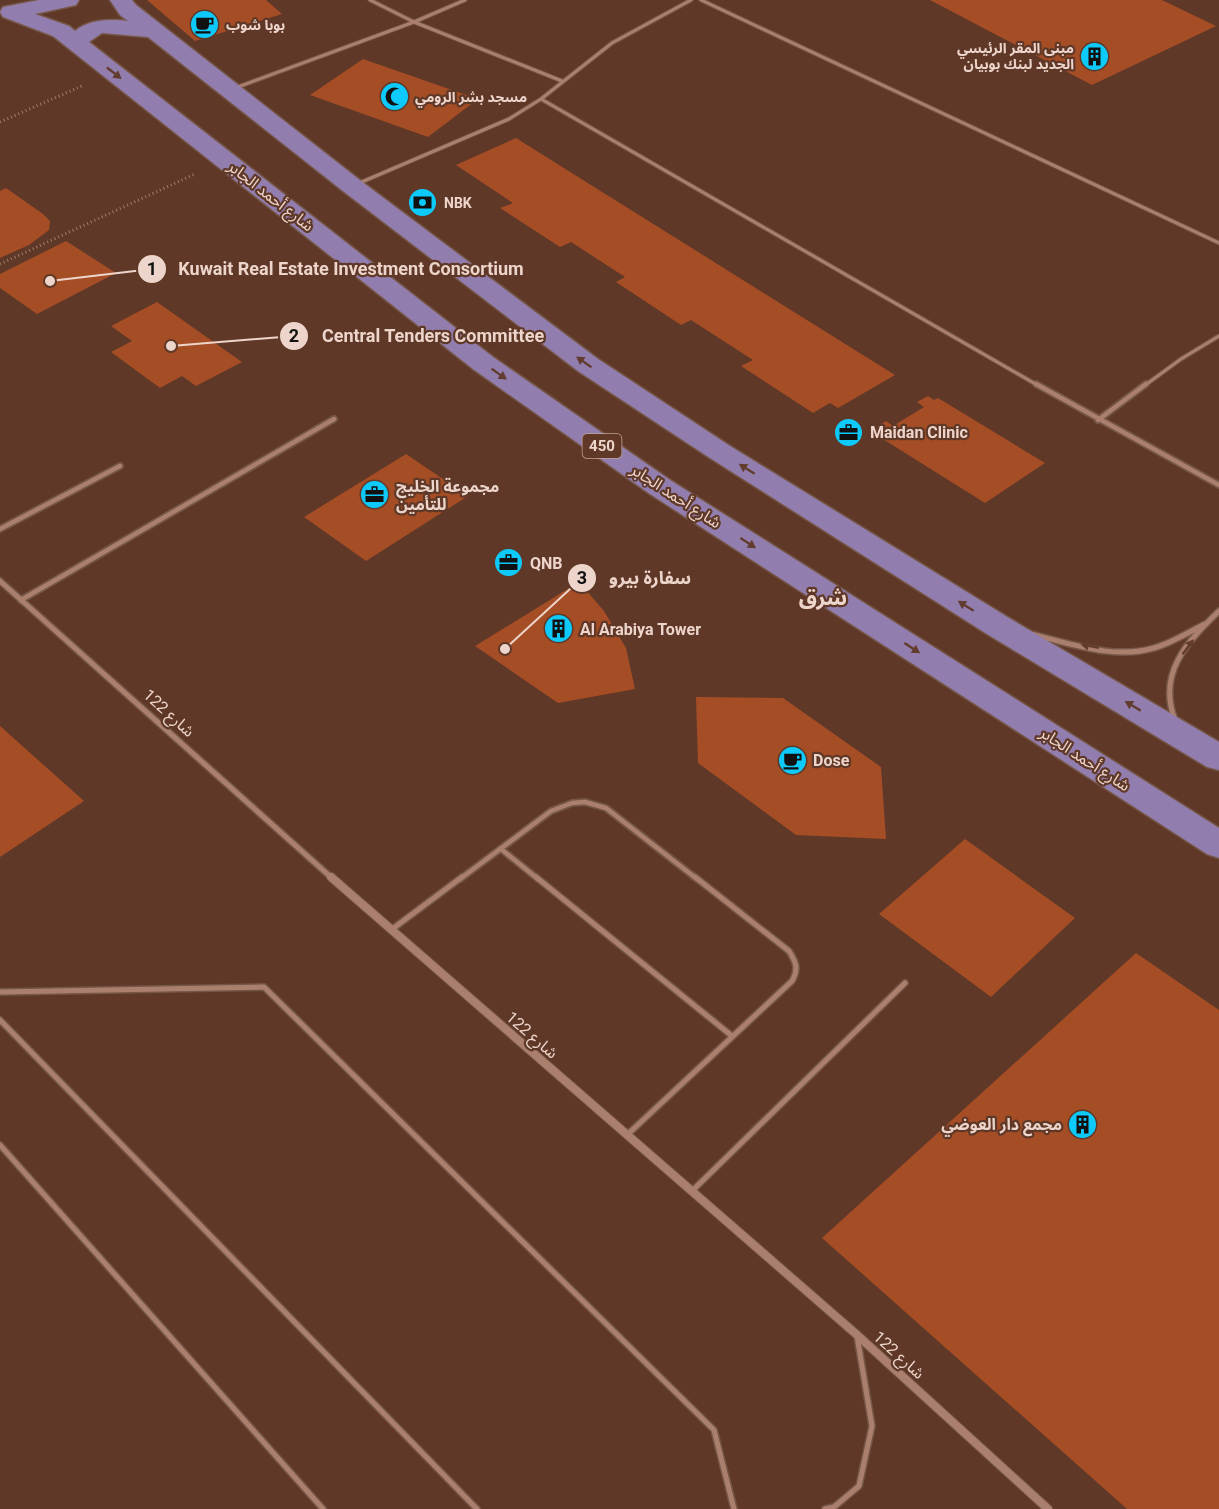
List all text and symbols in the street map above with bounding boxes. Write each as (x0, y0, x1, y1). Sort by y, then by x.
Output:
cafe icon: بوبا شوب (189, 9, 221, 41)
place label: بوبا شوب (226, 17, 285, 33)
place label: مبنى المقر الرئيسي الجديد لبنك بوبيان (957, 40, 1074, 72)
building icon: مبنى المقر الرئيسي الجديد لبنك بوبيان (1079, 40, 1111, 72)
one-way arrow (107, 66, 122, 78)
mosque icon: مسجد بشر الرومي (378, 81, 410, 113)
place label: مسجد بشر الرومي (415, 89, 527, 108)
street label: شارع أحمد الجابر (222, 156, 318, 238)
bank icon: NBK (407, 187, 439, 219)
place label: NBK (444, 195, 472, 211)
callout: Kuwait Real Estate Investment Consortium (137, 251, 536, 287)
text: 1 (147, 258, 157, 279)
text: Kuwait Real Estate Investment Consortium (178, 258, 524, 279)
callout: Central Tenders Committee (279, 318, 556, 354)
text: 2 (289, 325, 299, 346)
text: Central Tenders Committee (322, 325, 544, 346)
one-way arrow (576, 356, 592, 368)
one-way arrow (491, 368, 507, 380)
office icon: Maidan Clinic (833, 416, 865, 448)
place label: Maidan Clinic (870, 423, 968, 442)
road number: 450 (582, 434, 622, 458)
street label: شارع أحمد الجابر (625, 459, 725, 535)
one-way arrow (739, 463, 755, 474)
place label: مجموعة الخليج للتأمين (396, 477, 499, 514)
office icon: مجموعة الخليج للتأمين (359, 479, 391, 511)
one-way arrow (739, 537, 756, 548)
office icon: QNB (493, 547, 525, 579)
place label: QNB (530, 554, 563, 573)
callout: سفارة بيرو (567, 560, 703, 596)
text: 3 (577, 567, 587, 588)
text: سفارة بيرو (609, 567, 691, 589)
district label: شرق (799, 585, 847, 610)
one-way arrow (958, 600, 974, 612)
building icon: Al Arabiya Tower (543, 613, 575, 645)
place label: Al Arabiya Tower (580, 620, 701, 639)
one-way arrow (1182, 639, 1194, 655)
one-way arrow (1080, 641, 1099, 650)
one-way arrow (904, 642, 920, 653)
street label: شارع 122 (138, 685, 198, 743)
one-way arrow (1124, 701, 1141, 711)
street label: شارع أحمد الجابر (1034, 722, 1134, 798)
cafe icon: Dose (776, 744, 808, 776)
place label: Dose (813, 751, 850, 770)
street label: شارع 122 (500, 1007, 562, 1065)
building icon: مجمع دار العوضي (1067, 1108, 1099, 1140)
place label: مجمع دار العوضي (941, 1115, 1062, 1137)
street label: شارع 122 (868, 1327, 928, 1385)

